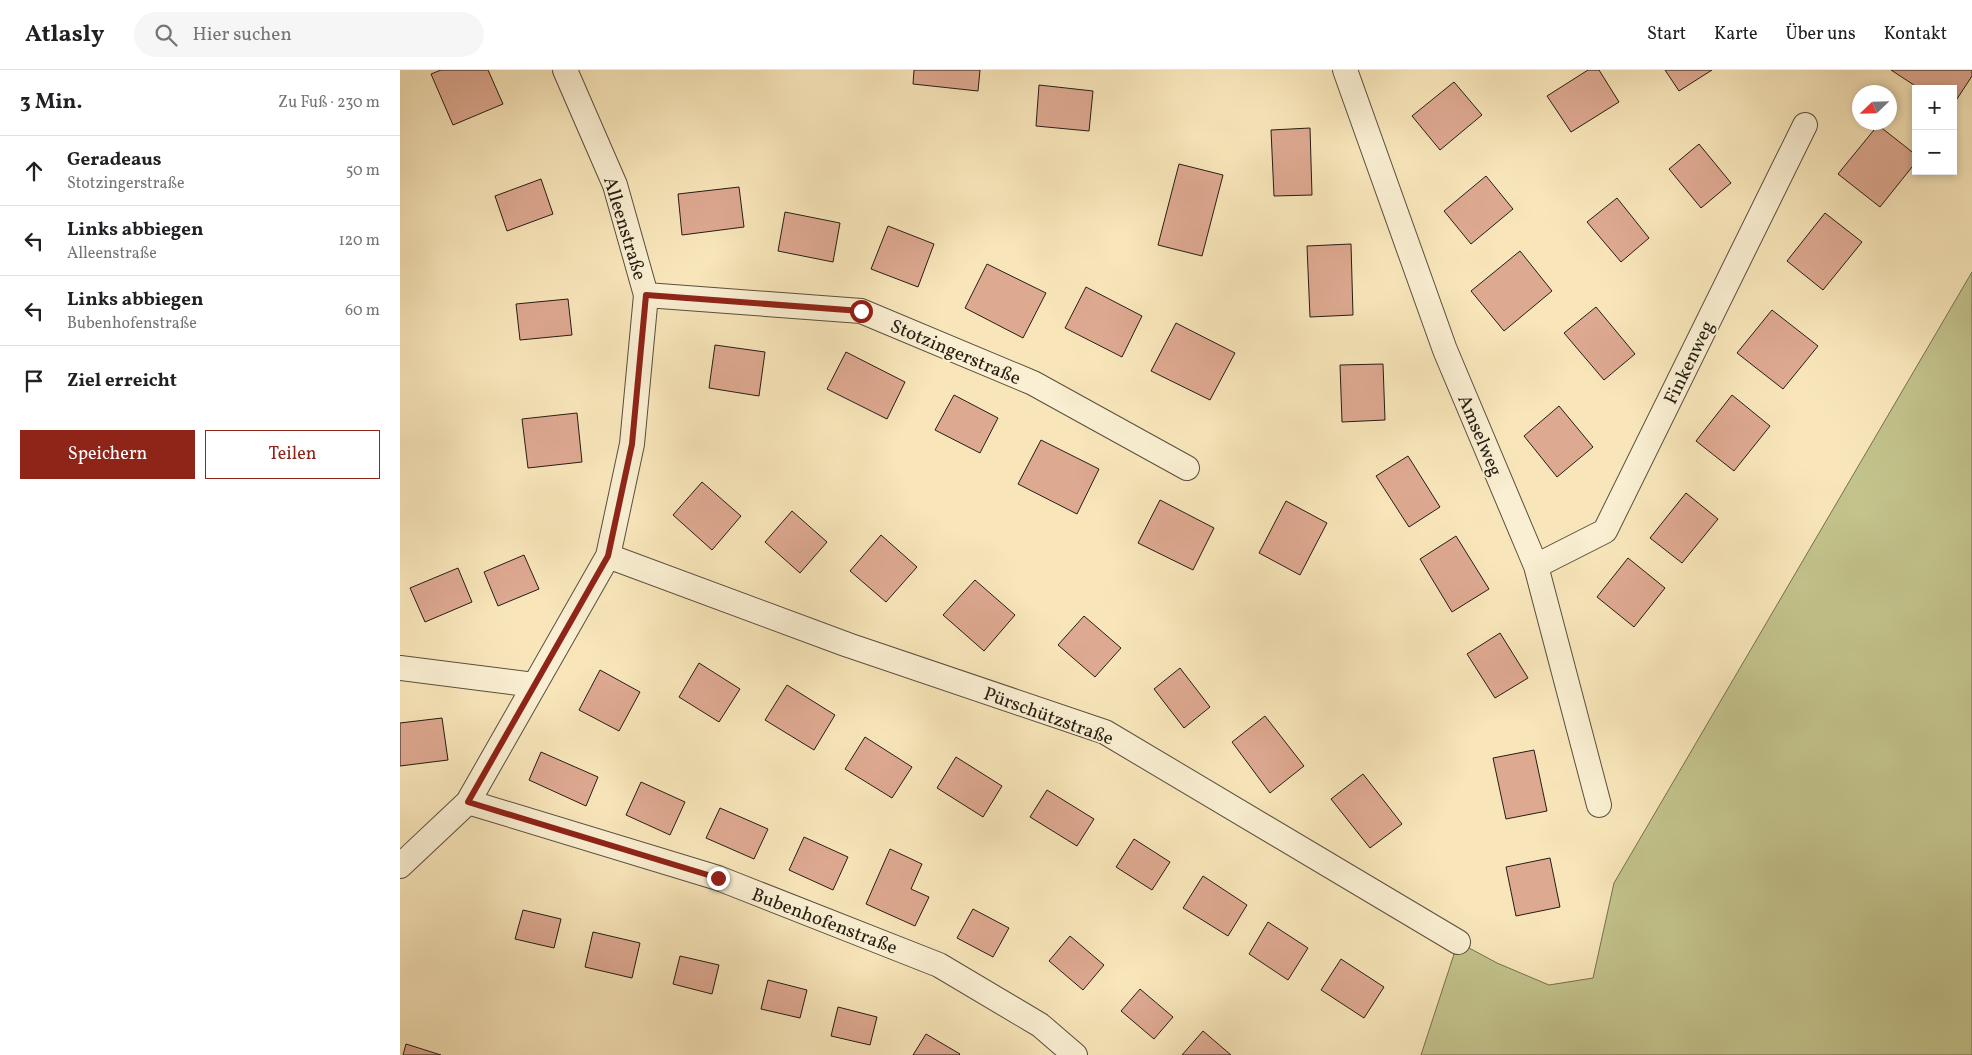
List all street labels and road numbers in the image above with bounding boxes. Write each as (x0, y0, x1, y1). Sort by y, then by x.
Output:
street label: Alleenstraße (596, 174, 652, 283)
street label: Stotzingerstraße (886, 314, 1025, 392)
street label: Finkenweg (1658, 317, 1721, 409)
street label: Amselweg (1450, 391, 1508, 481)
street label: Pürschützstraße (980, 681, 1117, 752)
street label: Bubenhofenstraße (748, 882, 901, 962)

